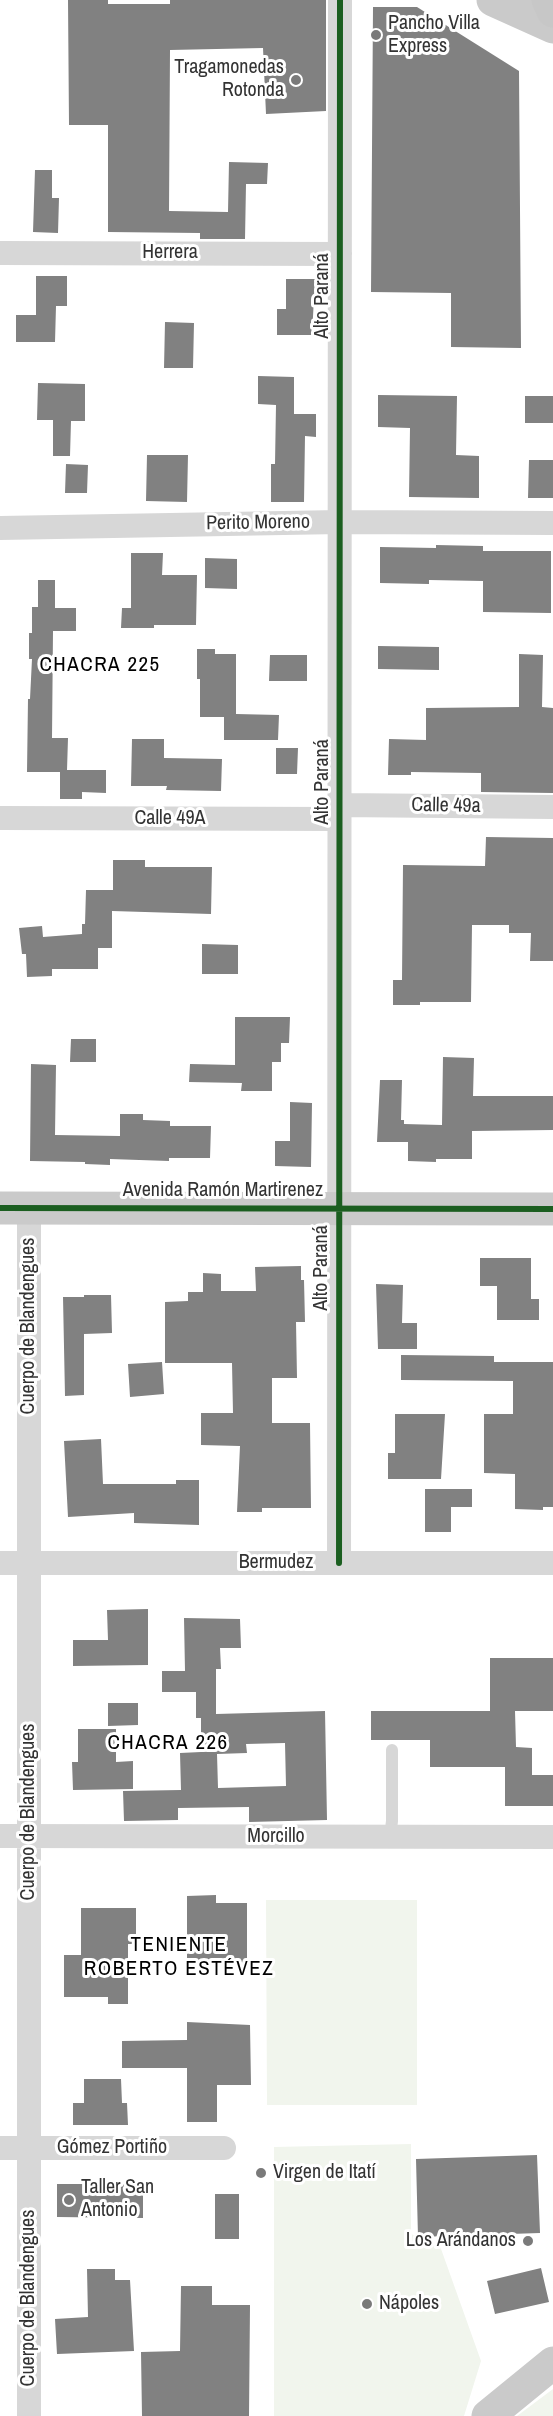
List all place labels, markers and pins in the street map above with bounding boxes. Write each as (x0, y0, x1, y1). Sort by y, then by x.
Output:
place label: Pancho Villa Express (388, 12, 480, 59)
marker: Pancho Villa Express (369, 28, 383, 42)
place label: Tragamonedas Rotonda (174, 56, 284, 103)
marker: Tragamonedas Rotonda (289, 73, 303, 87)
place label: Virgen de Itatí (273, 2161, 376, 2185)
marker: Virgen de Itatí (254, 2166, 268, 2180)
place label: Taller San Antonio (81, 2176, 154, 2223)
marker: Taller San Antonio (62, 2193, 76, 2207)
place label: Los Arándanos (406, 2229, 516, 2253)
marker: Los Arándanos (521, 2234, 535, 2248)
place label: Nápoles (379, 2292, 439, 2316)
marker: Nápoles (360, 2297, 374, 2311)

